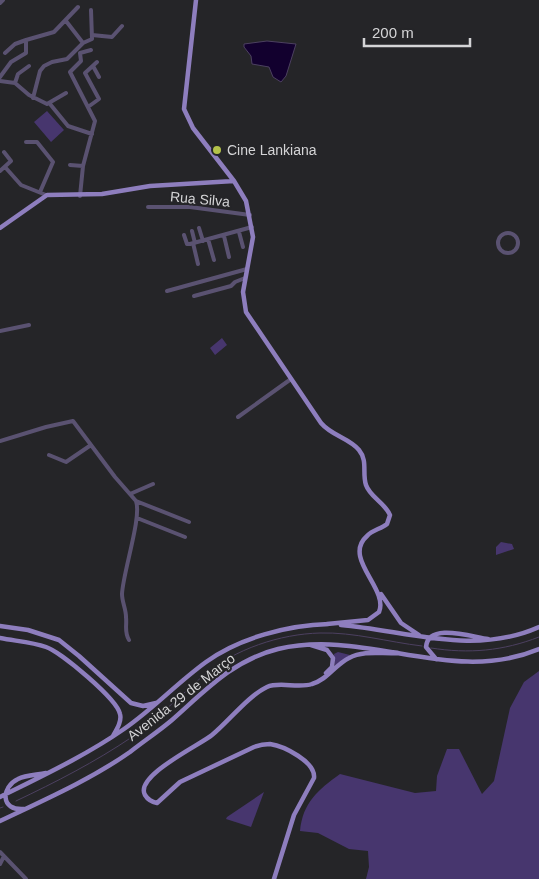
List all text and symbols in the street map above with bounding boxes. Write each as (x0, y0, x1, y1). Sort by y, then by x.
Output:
scale bar (364, 15, 470, 47)
text: 200 m (372, 24, 414, 41)
place label: Cine Lankiana (227, 142, 317, 158)
marker: Cine Lankiana (211, 144, 223, 156)
street label: Rua Silva (169, 188, 231, 210)
street label: Avenida 29 de Março (124, 650, 238, 744)

